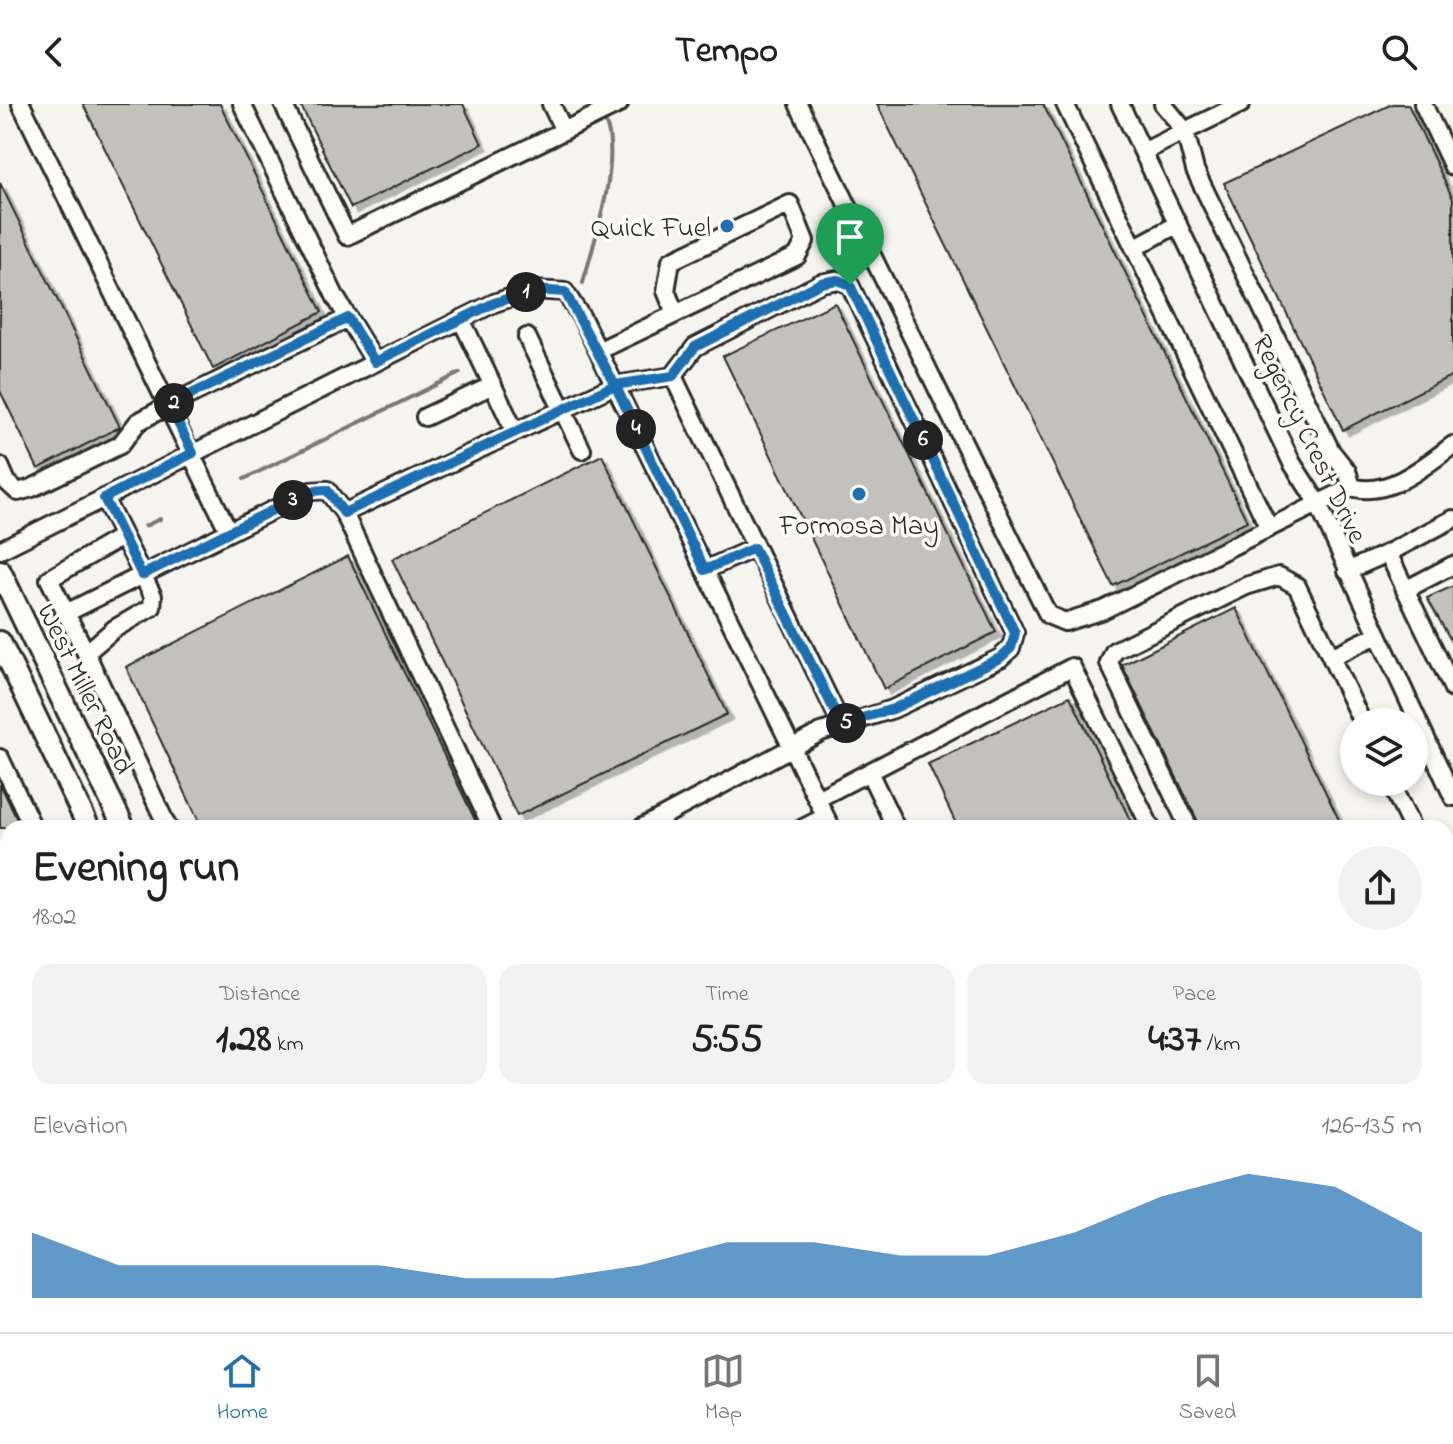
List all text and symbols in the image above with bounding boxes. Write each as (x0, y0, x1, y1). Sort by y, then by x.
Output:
text: Tempo (675, 26, 778, 79)
icon: back (32, 30, 76, 74)
icon: search (1377, 30, 1421, 74)
pin (816, 203, 884, 285)
place label: Quick Fuel (591, 209, 711, 250)
icon: arrive (828, 215, 872, 259)
marker: Quick Fuel (718, 217, 736, 235)
pin: 1 (506, 272, 546, 312)
text: 1 (523, 276, 530, 308)
street label: Regency Crest Drive (1240, 328, 1376, 551)
pin: 2 (154, 383, 194, 423)
text: 2 (169, 387, 179, 419)
pin: 4 (616, 409, 656, 449)
text: 4 (631, 413, 641, 445)
pin: 6 (903, 420, 943, 460)
text: 6 (918, 424, 928, 456)
pin: 3 (273, 480, 313, 520)
text: 3 (288, 484, 298, 516)
marker: Formosa May (850, 485, 868, 503)
place label: Formosa May (778, 507, 939, 548)
street label: West Miller Road (25, 597, 143, 782)
pin: 5 (826, 703, 866, 743)
text: 5 (840, 707, 852, 739)
map controls (1340, 708, 1428, 796)
button: layers (1340, 708, 1428, 796)
text: Evening run (32, 837, 239, 901)
button: share (1338, 846, 1422, 930)
text: 18:02 (32, 899, 76, 937)
text: Distance (219, 979, 300, 1011)
text: Time (705, 979, 749, 1011)
text: Pace (1173, 979, 1216, 1011)
text: 1.28 (216, 1011, 271, 1070)
text: 5:55 (691, 1011, 763, 1070)
text: 4:37 (1148, 1011, 1201, 1070)
text: km (271, 1029, 304, 1061)
text: /km (1201, 1029, 1240, 1061)
text: Elevation (32, 1108, 128, 1146)
text: 126–135 m (1321, 1108, 1422, 1146)
tab: Home (217, 1349, 268, 1429)
tab: Map (701, 1349, 745, 1429)
tab: Saved (1179, 1349, 1236, 1429)

